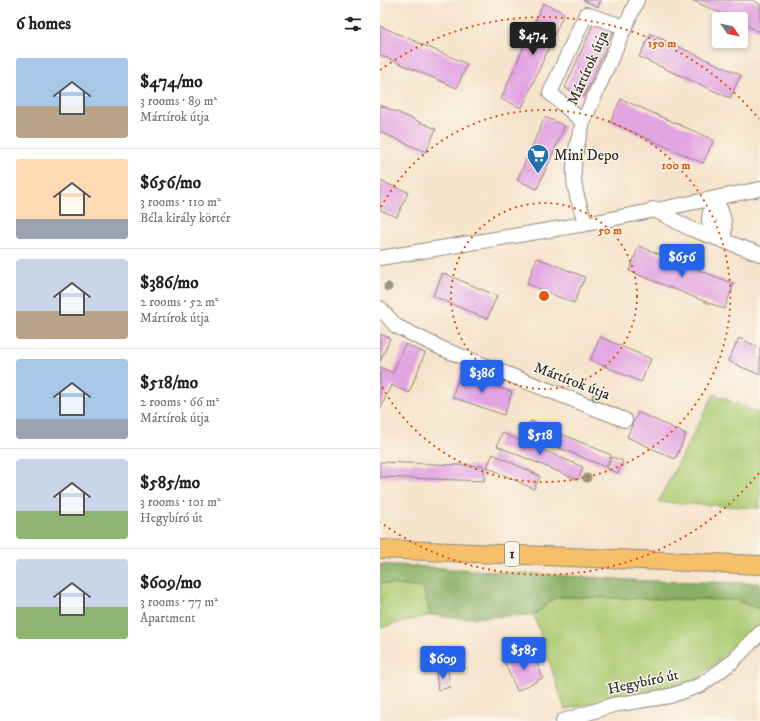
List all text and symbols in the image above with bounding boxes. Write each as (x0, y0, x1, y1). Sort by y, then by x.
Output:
north arrow (712, 12, 748, 48)
map controls (712, 12, 748, 48)
text: 6 homes (16, 13, 71, 35)
icon: filters (342, 13, 364, 35)
pin: $474 (509, 22, 557, 56)
text: $474 (519, 27, 547, 43)
street label: Mártírok útja (563, 27, 613, 108)
text: 150 m (648, 36, 676, 51)
text: $474/mo (140, 71, 203, 93)
icon: home (48, 74, 96, 122)
text: 3 rooms · 89 m² (140, 93, 217, 109)
text: Mártírok útja (140, 109, 209, 125)
supermarket icon: Mini Depo (525, 142, 551, 175)
place label: Mini Depo (554, 146, 619, 165)
text: 100 m (662, 158, 690, 173)
text: $656/mo (140, 172, 201, 194)
icon: home (48, 175, 96, 223)
text: 3 rooms · 110 m² (140, 194, 221, 210)
text: Béla király körtér (140, 210, 231, 226)
text: 50 m (597, 223, 622, 238)
pin: $656 (658, 244, 706, 278)
text: $656 (668, 249, 696, 265)
text: $386/mo (140, 272, 199, 294)
icon: home (48, 275, 96, 323)
centre of rings (537, 289, 551, 303)
text: 2 rooms · 52 m² (140, 294, 219, 310)
text: Mártírok útja (140, 310, 209, 326)
street label: Mártírok útja (531, 358, 613, 404)
pin: $386 (458, 360, 506, 394)
text: $386 (469, 365, 495, 381)
text: $518/mo (140, 372, 198, 394)
icon: home (48, 375, 96, 423)
text: 2 rooms · 66 m² (140, 394, 219, 410)
text: Mártírok útja (140, 410, 209, 426)
pin: $518 (516, 422, 564, 456)
text: $518 (528, 427, 552, 443)
text: $585/mo (140, 472, 200, 494)
icon: home (48, 475, 96, 523)
text: 3 rooms · 101 m² (140, 494, 221, 510)
text: Hegybíró út (140, 510, 203, 526)
road number: 1 (505, 542, 519, 566)
text: $609/mo (140, 572, 201, 594)
icon: home (48, 575, 96, 623)
text: 3 rooms · 77 m² (140, 594, 218, 610)
text: Apartment (140, 610, 195, 626)
pin: $585 (500, 637, 548, 671)
text: $585 (511, 642, 537, 658)
pin: $609 (419, 646, 467, 680)
text: $609 (429, 651, 457, 667)
street label: Hegybíró út (606, 665, 680, 699)

